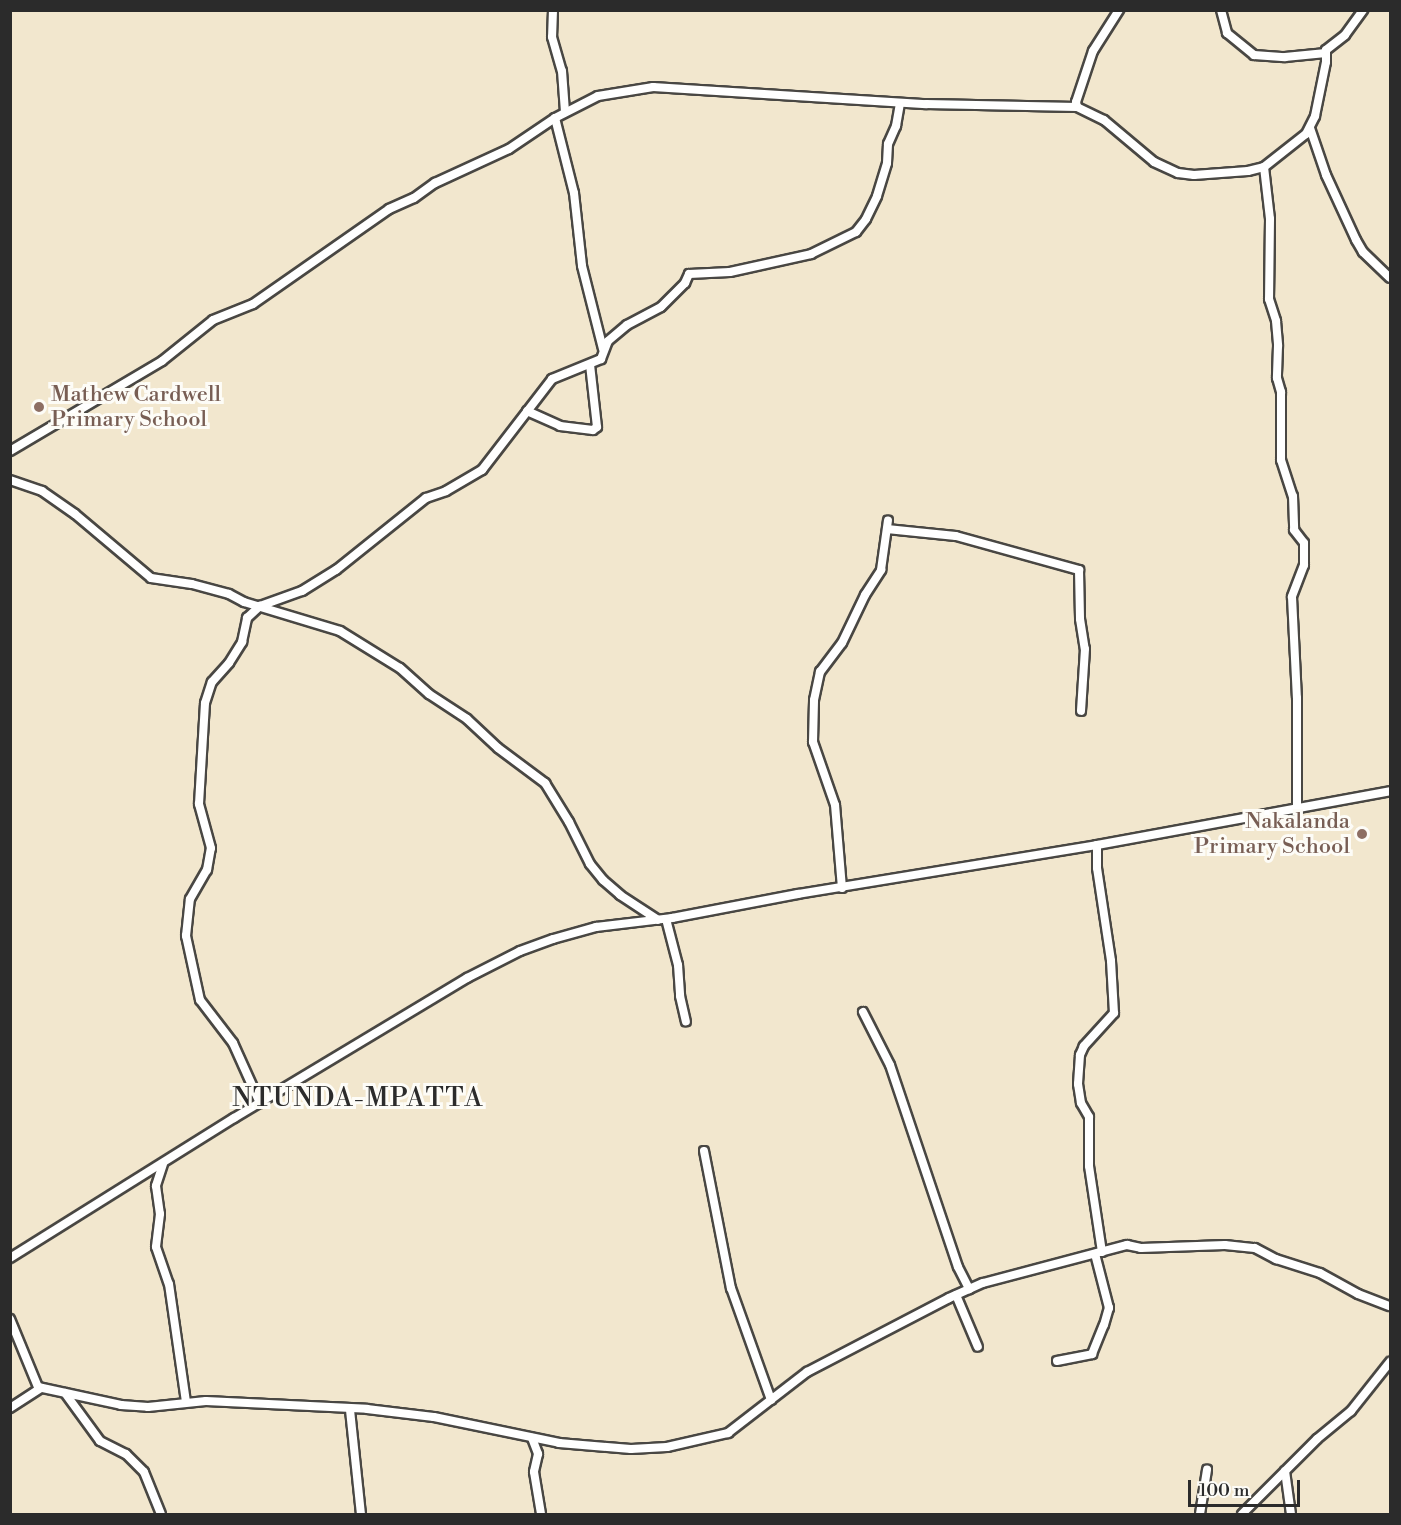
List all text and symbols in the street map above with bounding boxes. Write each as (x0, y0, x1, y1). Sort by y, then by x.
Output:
place label: Mathew Cardwell Primary School (51, 381, 221, 433)
marker: Mathew Cardwell Primary School (32, 400, 46, 414)
place label: Nakalanda Primary School (1194, 808, 1350, 860)
marker: Nakalanda Primary School (1355, 827, 1369, 841)
district label: NTUNDA-MPATTA (232, 1083, 484, 1115)
scale bar (1191, 1468, 1304, 1506)
text: 100 m (1199, 1479, 1250, 1502)

